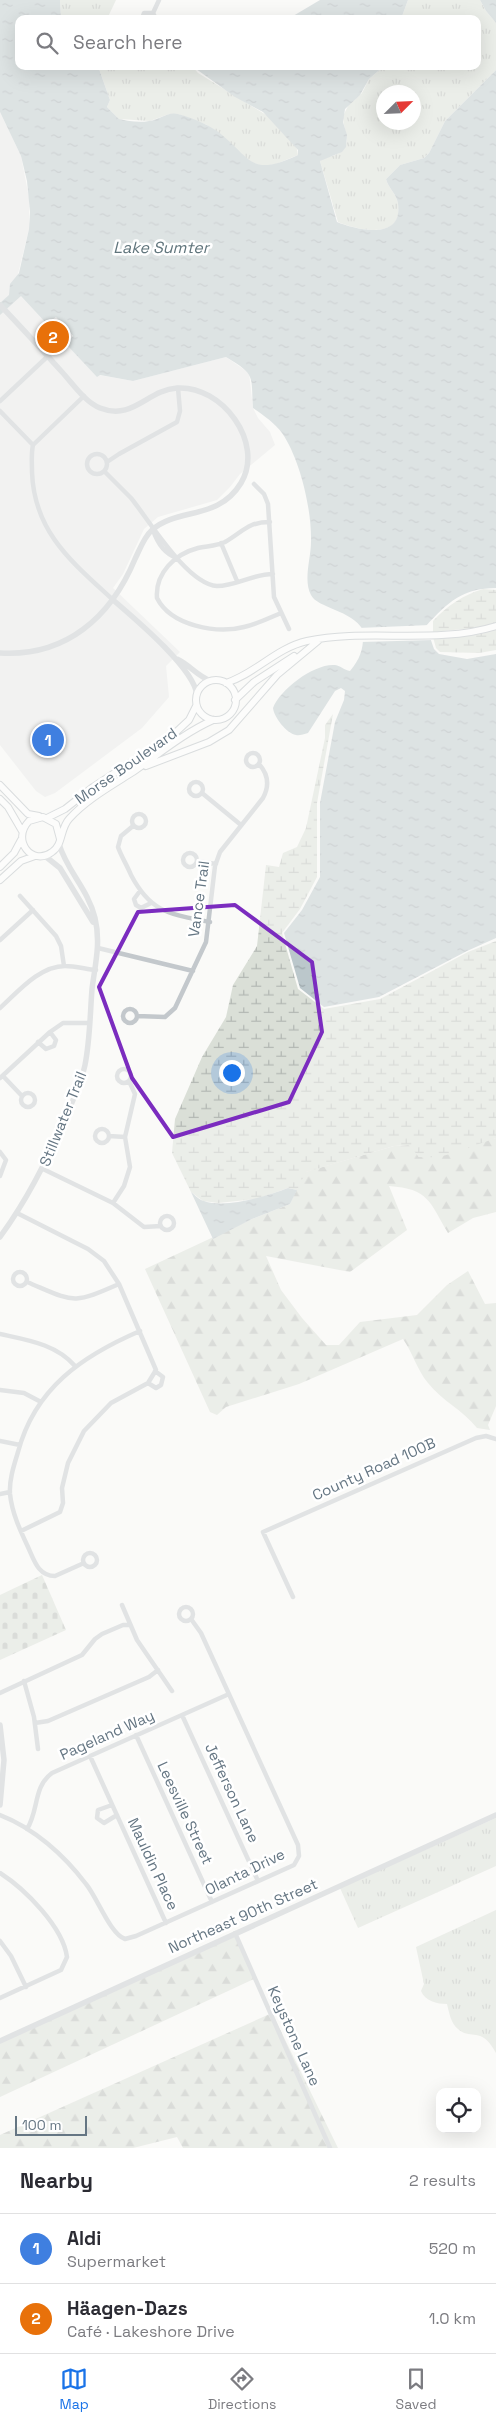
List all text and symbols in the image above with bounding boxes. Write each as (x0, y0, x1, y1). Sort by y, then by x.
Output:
search box (15, 15, 481, 70)
icon: search (33, 29, 61, 57)
text: Search here (73, 30, 183, 55)
north arrow (376, 85, 421, 130)
water label: Lake Sumter (113, 237, 211, 258)
pin: 2 (37, 318, 69, 356)
pin: 1 (32, 721, 64, 759)
street label: Morse Boulevard (71, 723, 181, 808)
street label: Vance Trail (184, 860, 213, 938)
your location (219, 1060, 245, 1086)
street label: Stillwater Trail (35, 1068, 90, 1169)
street label: County Road 100B (309, 1433, 439, 1504)
street label: Pageland Way (57, 1705, 157, 1764)
street label: Jefferson Lane (201, 1740, 264, 1846)
street label: Leesville Street (153, 1758, 218, 1867)
street label: Mauldin Place (124, 1815, 183, 1913)
street label: Olanta Drive (202, 1844, 288, 1899)
street label: Northeast 90th Street (165, 1874, 321, 1957)
street label: Keystone Lane (264, 1983, 325, 2089)
map controls (436, 2088, 481, 2133)
button: locate (436, 2088, 481, 2133)
scale bar (15, 2113, 88, 2136)
text: 100 m (22, 2116, 61, 2134)
text: Nearby (20, 2167, 93, 2194)
text: 2 results (409, 2170, 476, 2191)
text: Aldi (67, 2226, 101, 2251)
text: 1 (32, 2238, 40, 2259)
text: 520 m (429, 2238, 476, 2259)
text: Supermarket (67, 2251, 166, 2272)
text: Häagen-Dazs (67, 2296, 188, 2321)
text: 2 (31, 2308, 41, 2329)
text: 1.0 km (429, 2308, 476, 2329)
text: Café · Lakeshore Drive (67, 2321, 235, 2342)
tab: Map (60, 2365, 89, 2413)
tab: Directions (208, 2365, 276, 2413)
tab: Saved (396, 2365, 436, 2413)

